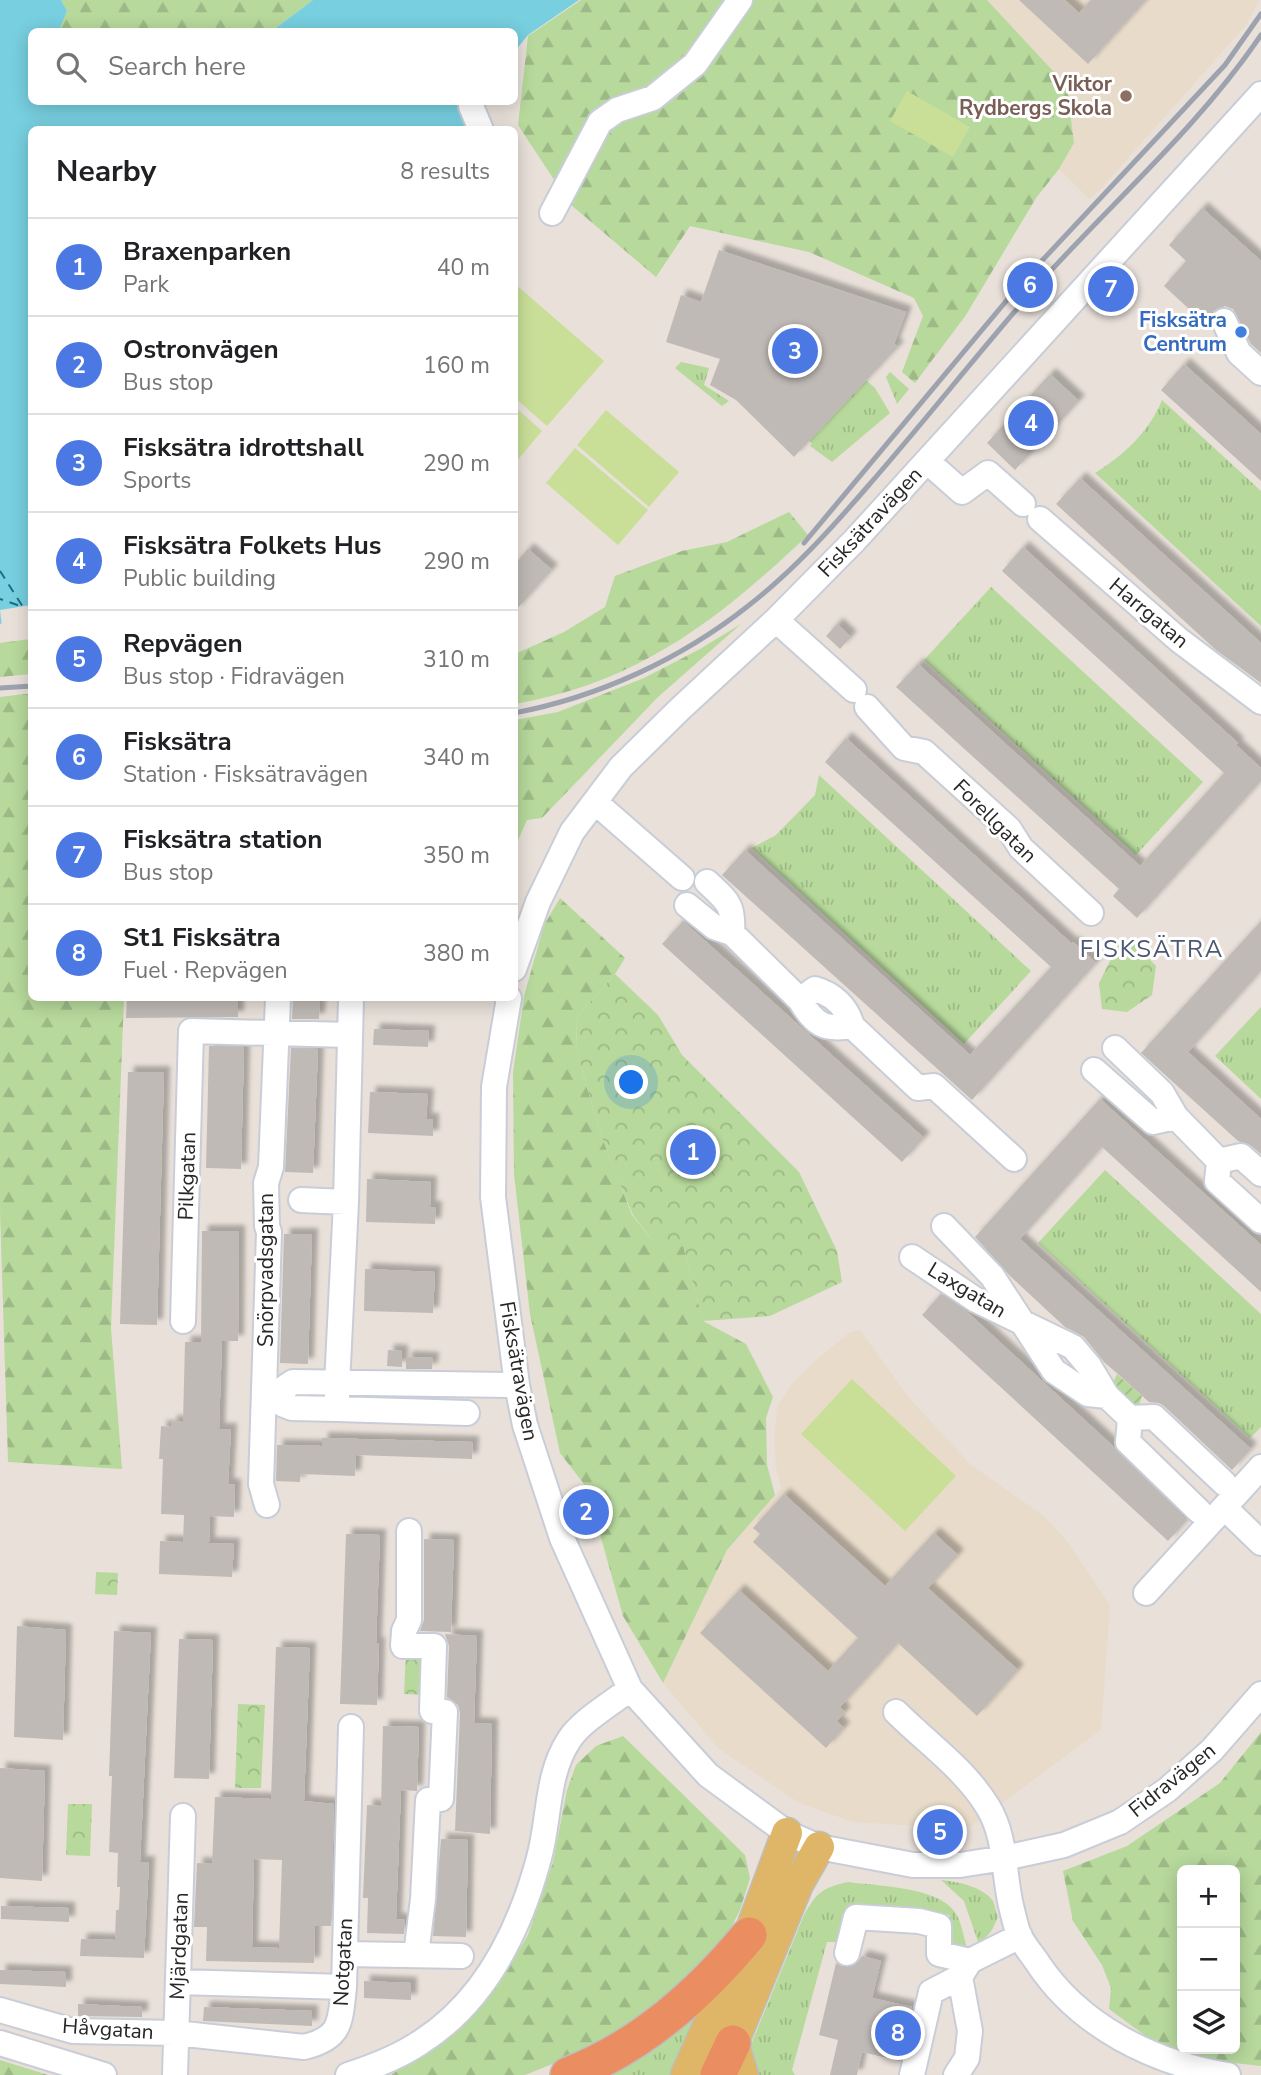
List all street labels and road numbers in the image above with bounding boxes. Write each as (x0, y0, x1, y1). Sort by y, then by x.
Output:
street label: Fisksätravägen (812, 461, 928, 583)
street label: Harrgatan (1103, 571, 1195, 655)
street label: Forellgatan (947, 773, 1043, 869)
street label: Pilkgatan (171, 1131, 203, 1221)
street label: Snörpvadsgatan (252, 1193, 280, 1347)
street label: Laxgatan (922, 1256, 1012, 1324)
street label: Fisksätravägen (493, 1299, 545, 1443)
street label: Fidravägen (1123, 1736, 1221, 1824)
street label: Mjärdgatan (163, 1892, 195, 2000)
street label: Notgatan (327, 1917, 359, 2007)
street label: Håvgatan (61, 2012, 155, 2046)

